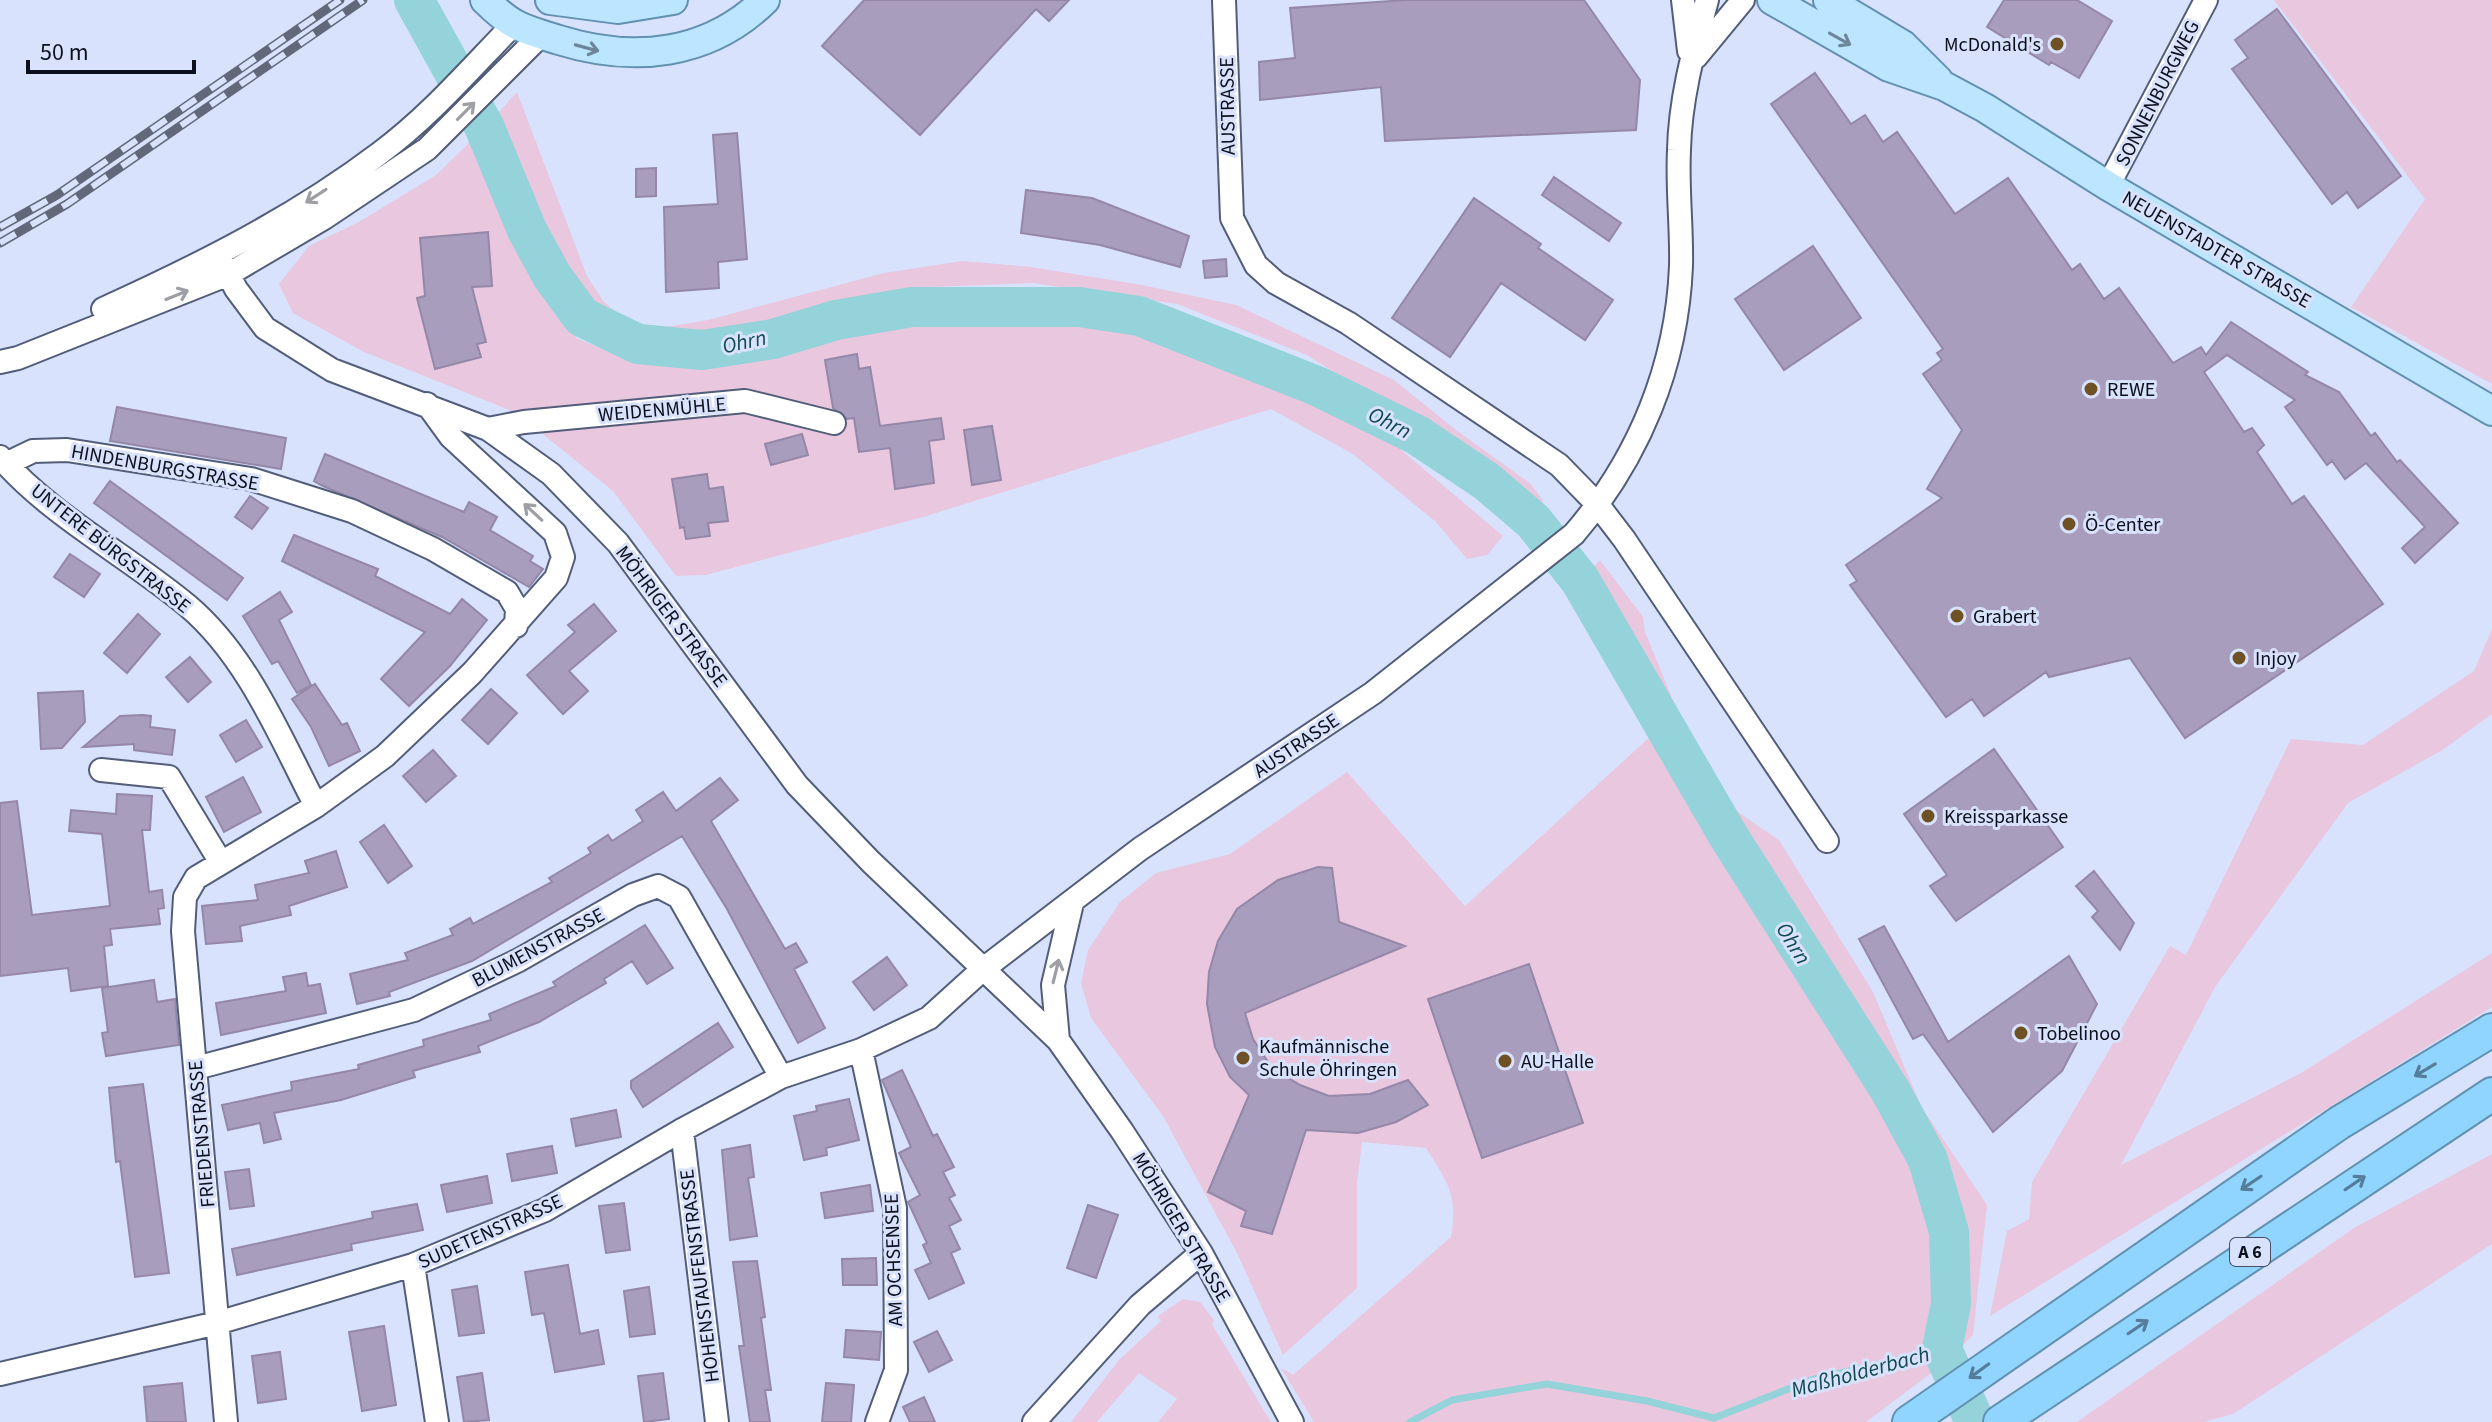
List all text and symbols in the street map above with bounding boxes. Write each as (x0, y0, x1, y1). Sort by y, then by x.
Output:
street label: SONNENBURGWEG (2109, 16, 2207, 171)
scale bar (28, 24, 194, 74)
one-way arrow (1828, 31, 1851, 47)
place label: McDonald's (1944, 31, 2041, 59)
text: 50 m (40, 35, 89, 70)
marker: McDonald's (2048, 35, 2066, 53)
one-way arrow (574, 42, 599, 57)
street label: AUSTRASSE (1213, 57, 1243, 155)
one-way arrow (456, 102, 475, 121)
street label: NEUENSTADTER STRASSE (2117, 184, 2316, 316)
one-way arrow (305, 188, 327, 204)
one-way arrow (164, 287, 189, 301)
water label: Ohrn (719, 322, 769, 362)
place label: REWE (2107, 376, 2155, 404)
marker: REWE (2082, 380, 2100, 398)
street label: WEIDENMÜHLE (597, 390, 727, 430)
water label: Ohrn (1362, 399, 1417, 447)
street label: HINDENBURGSTRASSE (69, 438, 261, 498)
street label: UNTERE BÜRGSTRASSE (24, 477, 196, 620)
one-way arrow (523, 504, 543, 522)
place label: Ö-Center (2085, 511, 2160, 539)
marker: Ö-Center (2060, 515, 2078, 533)
street label: MÖHRIGER STRASSE (609, 540, 734, 693)
place label: Grabert (1973, 603, 2037, 631)
marker: Grabert (1948, 607, 1966, 625)
place label: Injoy (2255, 645, 2297, 673)
marker: Injoy (2230, 649, 2248, 667)
street label: AUSTRASSE (1248, 707, 1345, 785)
place label: Kreissparkasse (1944, 803, 2068, 831)
marker: Kreissparkasse (1919, 807, 1937, 825)
street label: BLUMENSTRASSE (467, 901, 610, 995)
water label: Ohrn (1768, 916, 1819, 971)
one-way arrow (1050, 959, 1065, 985)
place label: Tobelinoo (2037, 1020, 2121, 1048)
marker: Tobelinoo (2012, 1024, 2030, 1042)
place label: Kaufmännische Schule Öhringen (1259, 1033, 1397, 1084)
place label: AU-Halle (1521, 1048, 1594, 1076)
marker: Kaufmännische Schule Öhringen (1234, 1049, 1252, 1067)
marker: AU-Halle (1496, 1052, 1514, 1070)
street label: FRIEDENSTRASSE (182, 1059, 222, 1209)
one-way arrow (2414, 1063, 2437, 1079)
street label: MÖHRIGER STRASSE (1125, 1147, 1237, 1308)
street label: HOHENSTAUFENSTRASSE (673, 1168, 727, 1384)
one-way arrow (2343, 1174, 2365, 1191)
one-way arrow (2241, 1175, 2263, 1191)
street label: SUDETENSTRASSE (414, 1188, 567, 1276)
street label: AM OCHSENSEE (878, 1193, 910, 1327)
road number: A 6 (2230, 1238, 2270, 1266)
one-way arrow (2127, 1319, 2149, 1335)
water label: Maßholderbach (1787, 1338, 1933, 1406)
one-way arrow (1969, 1363, 1991, 1380)

